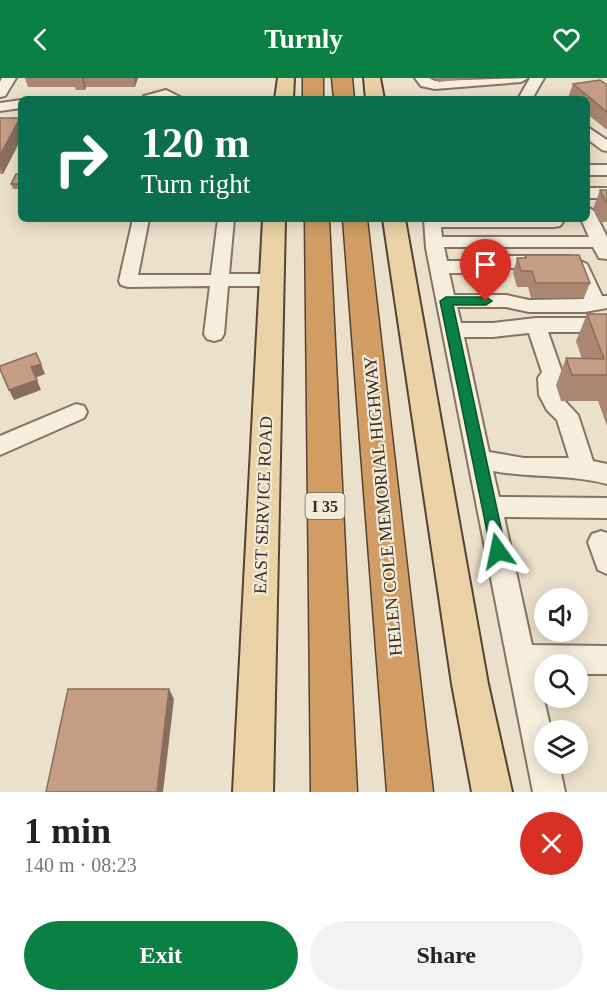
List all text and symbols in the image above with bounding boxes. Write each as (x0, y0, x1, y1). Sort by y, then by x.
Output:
icon: back (24, 23, 57, 56)
icon: heart (550, 23, 583, 56)
text: Turnly (264, 24, 343, 54)
icon: right (42, 120, 120, 198)
text: 120 m (141, 120, 250, 166)
text: Turn right (141, 169, 250, 199)
pin (460, 239, 511, 301)
icon: arrive (469, 248, 502, 281)
street label: HELEN COLE MEMORIAL HIGHWAY (360, 355, 406, 657)
street label: EAST SERVICE ROAD (250, 416, 276, 594)
road number: I 35 (306, 493, 344, 519)
position arrow (466, 519, 530, 583)
map controls (534, 588, 588, 774)
button: sound (534, 588, 588, 642)
button: search (534, 654, 588, 708)
button: layers (534, 720, 588, 774)
text: 1 min (24, 811, 111, 851)
button: close (520, 812, 583, 875)
text: 140 m · 08:23 (24, 854, 137, 876)
button: Exit (24, 921, 298, 990)
button: Share (310, 921, 583, 990)

